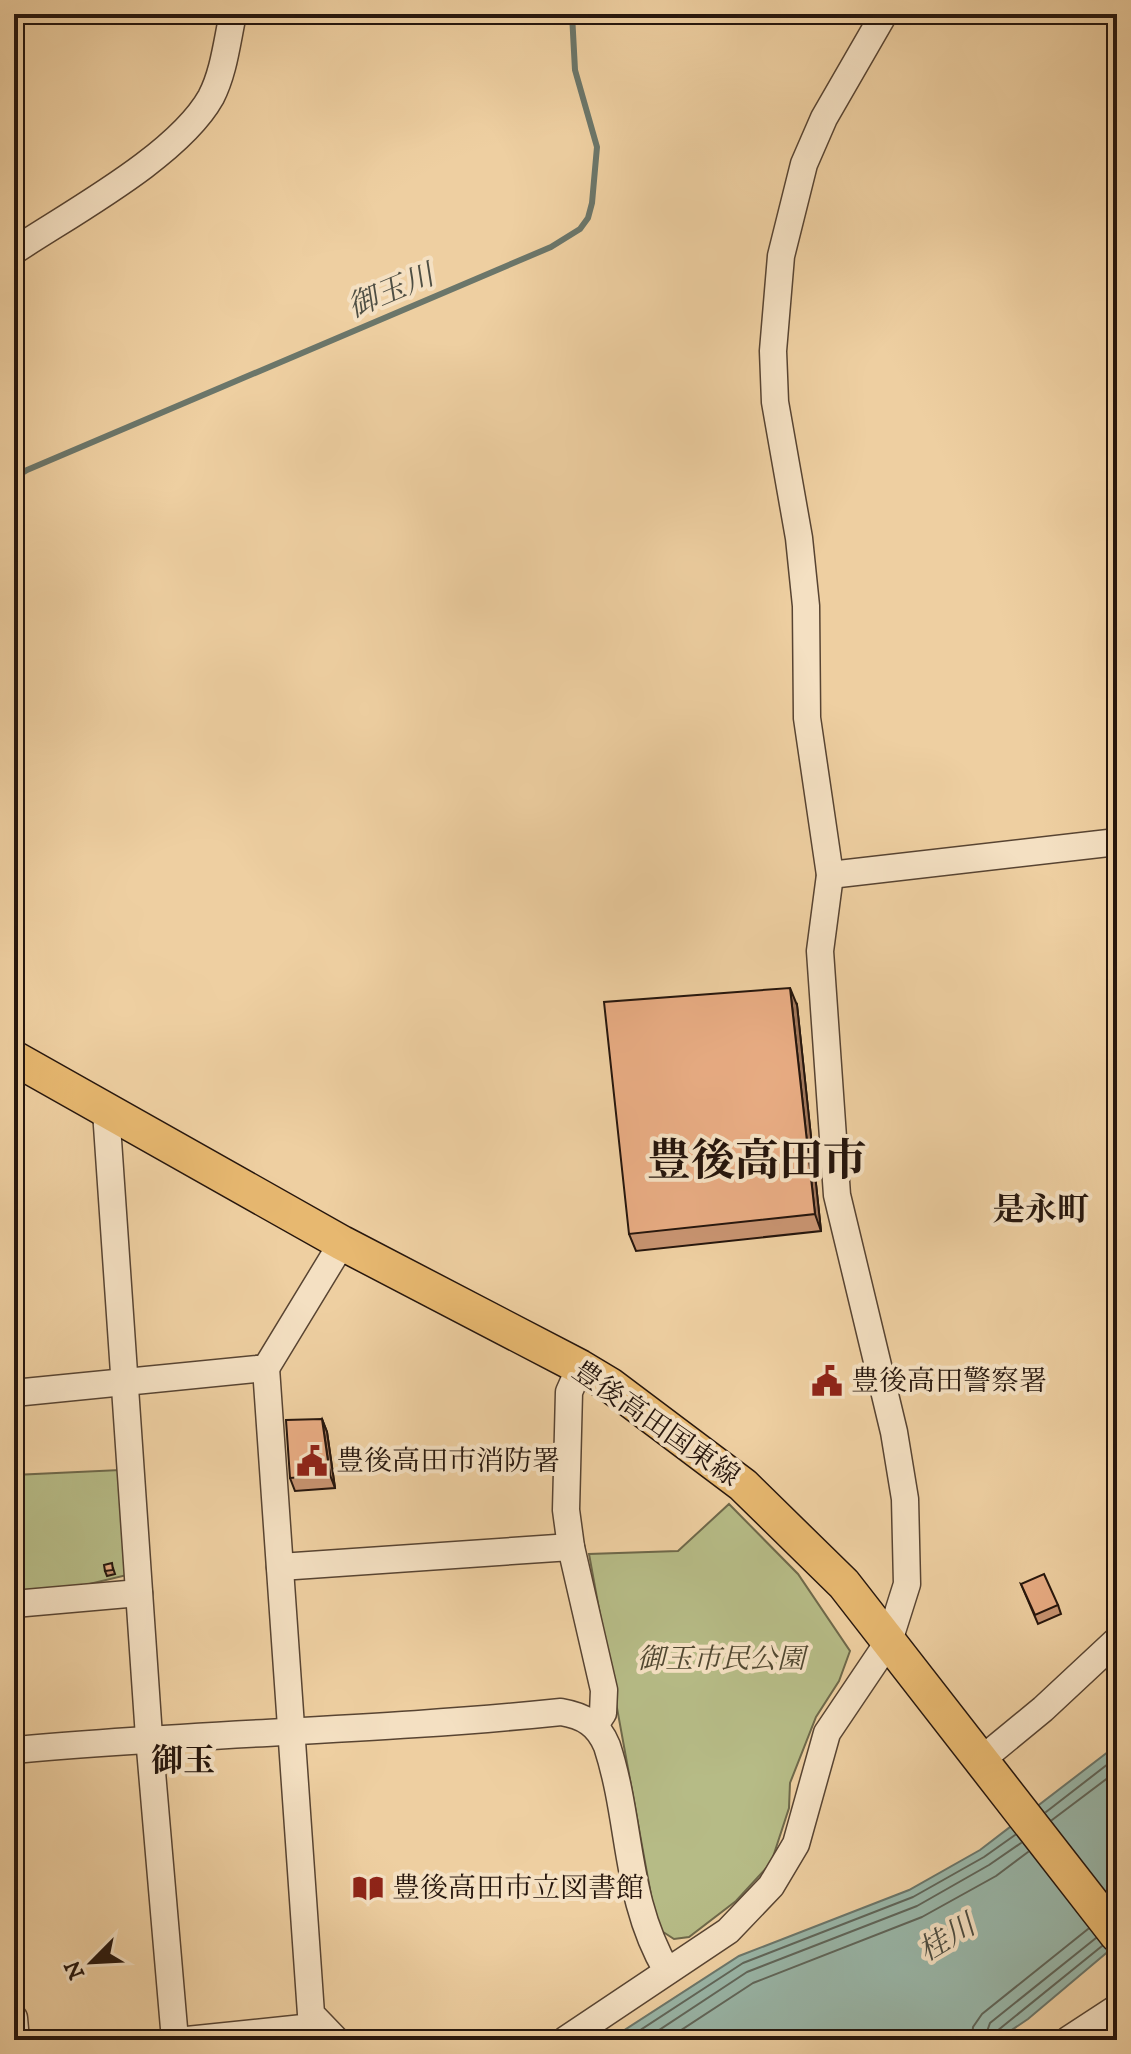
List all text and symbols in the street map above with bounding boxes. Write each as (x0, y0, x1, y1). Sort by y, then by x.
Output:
water label: 御玉川 (342, 256, 442, 327)
district label: 豊後高田市 (647, 1135, 867, 1190)
district label: 是永町 (993, 1191, 1089, 1231)
street label: 豊後高田国東線 (566, 1353, 746, 1495)
public building icon: 豊後高田警察署 (810, 1364, 844, 1398)
place label: 豊後高田警察署 (851, 1364, 1047, 1399)
public building icon: 豊後高田市消防署 (295, 1444, 329, 1478)
place label: 豊後高田市消防署 (336, 1444, 560, 1479)
park label: 御玉市民公園 (637, 1642, 809, 1677)
district label: 御玉 (151, 1742, 215, 1782)
library icon: 豊後高田市立図書館 (351, 1871, 385, 1905)
place label: 豊後高田市立図書館 (392, 1871, 644, 1906)
water label: 桂川 (912, 1906, 985, 1970)
north arrow (52, 1922, 132, 2002)
text: N (59, 1956, 91, 1983)

